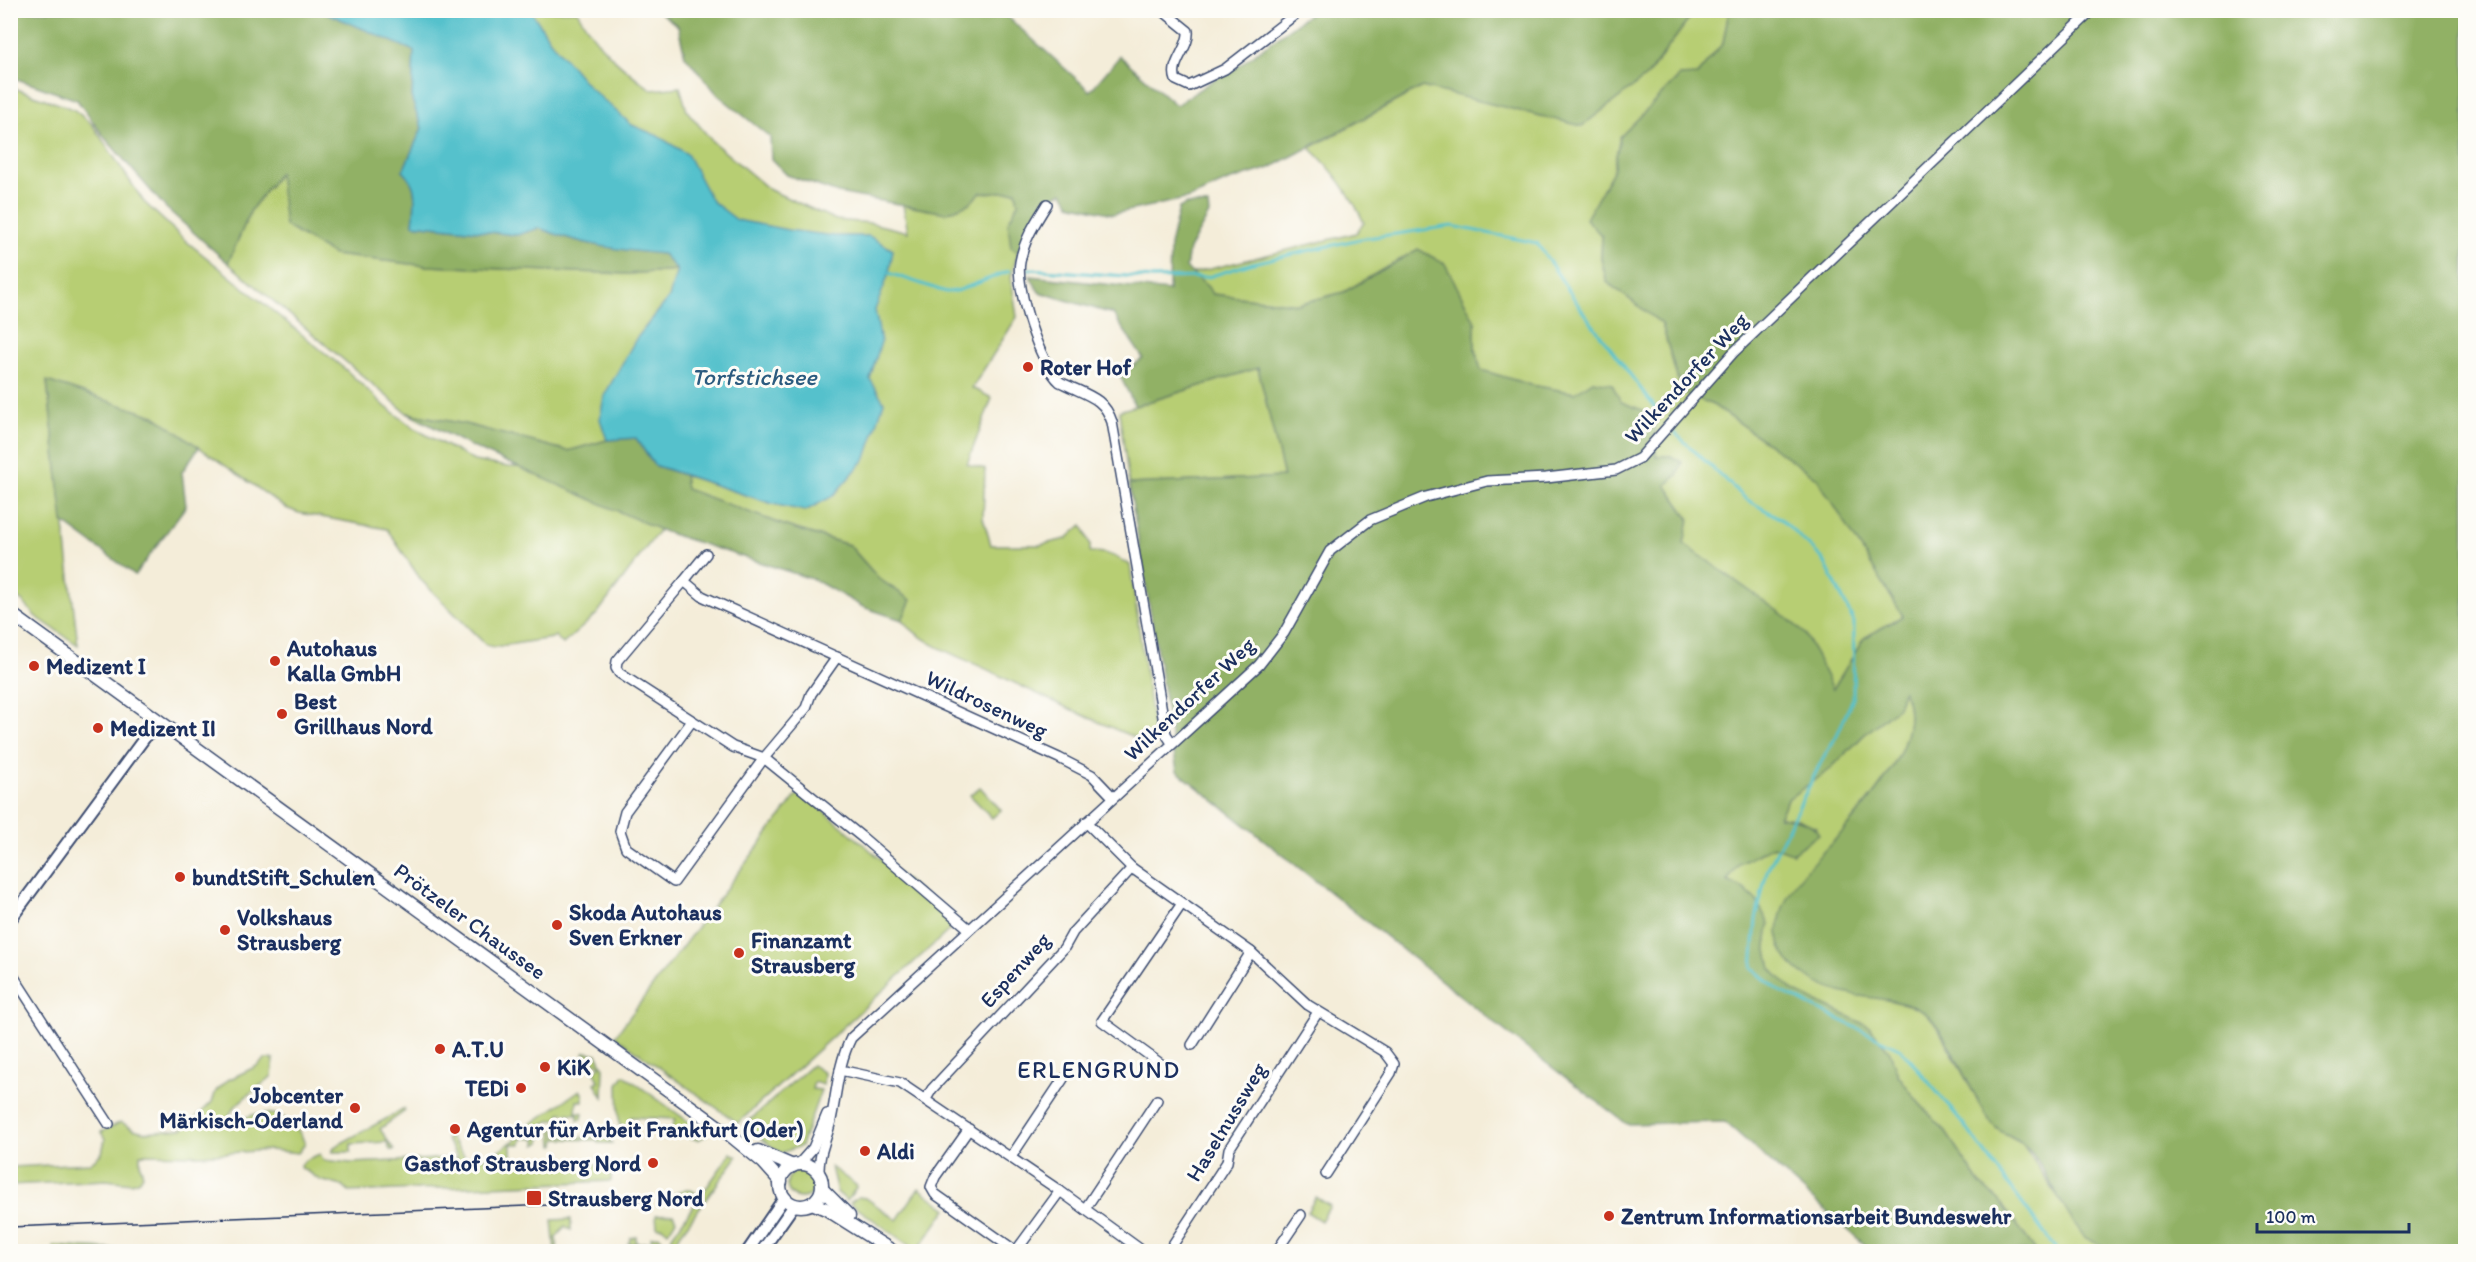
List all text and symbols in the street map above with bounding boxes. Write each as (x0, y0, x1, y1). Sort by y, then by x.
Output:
street label: Wilkendorfer Weg (1618, 306, 1754, 449)
place label: Roter Hof (1040, 354, 1132, 381)
marker: Roter Hof (1021, 360, 1035, 374)
water label: Torfstichsee (691, 362, 818, 391)
street label: Wilkendorfer Weg (1118, 631, 1261, 767)
place label: Autohaus Kalla GmbH (286, 635, 401, 687)
place label: Medizent I (46, 653, 146, 680)
marker: Autohaus Kalla GmbH (268, 654, 282, 668)
marker: Medizent I (27, 659, 41, 673)
street label: Wildrosenweg (922, 664, 1053, 744)
place label: Best Grillhaus Nord (294, 688, 433, 740)
marker: Best Grillhaus Nord (275, 707, 289, 721)
place label: Medizent II (110, 715, 216, 742)
marker: Medizent II (91, 721, 105, 735)
street label: Prötzeler Chaussee (389, 857, 551, 985)
place label: bundtStift_Schulen (192, 864, 376, 891)
marker: bundtStift_Schulen (173, 870, 187, 884)
place label: Skoda Autohaus Sven Erkner (569, 899, 722, 951)
place label: Volkshaus Strausberg (237, 904, 342, 956)
marker: Skoda Autohaus Sven Erkner (550, 918, 564, 932)
marker: Volkshaus Strausberg (218, 923, 232, 937)
street label: Espenweg (974, 926, 1056, 1013)
place label: Finanzamt Strausberg (751, 927, 856, 979)
marker: Finanzamt Strausberg (732, 946, 746, 960)
place label: A.T.U (451, 1036, 504, 1063)
marker: A.T.U (433, 1042, 447, 1056)
place label: KiK (557, 1054, 591, 1081)
district label: ERLENGRUND (1017, 1055, 1181, 1084)
street label: Haselnussweg (1180, 1057, 1272, 1186)
marker: KiK (538, 1060, 552, 1074)
place label: TEDi (464, 1075, 509, 1102)
marker: TEDi (514, 1081, 528, 1095)
place label: Jobcenter Märkisch-Oderland (160, 1082, 344, 1134)
marker: Jobcenter Märkisch-Oderland (348, 1101, 362, 1115)
place label: Agentur für Arbeit Frankfurt (Oder) (466, 1116, 804, 1143)
marker: Agentur für Arbeit Frankfurt (Oder) (448, 1122, 462, 1136)
place label: Aldi (876, 1138, 915, 1165)
marker: Aldi (858, 1144, 872, 1158)
place label: Gasthof Strausberg Nord (404, 1150, 642, 1177)
marker: Gasthof Strausberg Nord (646, 1156, 660, 1170)
place label: Strausberg Nord (548, 1185, 704, 1212)
marker: Strausberg Nord (525, 1189, 543, 1207)
scale bar (2257, 1196, 2408, 1234)
place label: Zentrum Informationsarbeit Bundeswehr (1621, 1203, 2012, 1230)
text: 100 m (2266, 1206, 2316, 1228)
marker: Zentrum Informationsarbeit Bundeswehr (1602, 1209, 1616, 1223)

